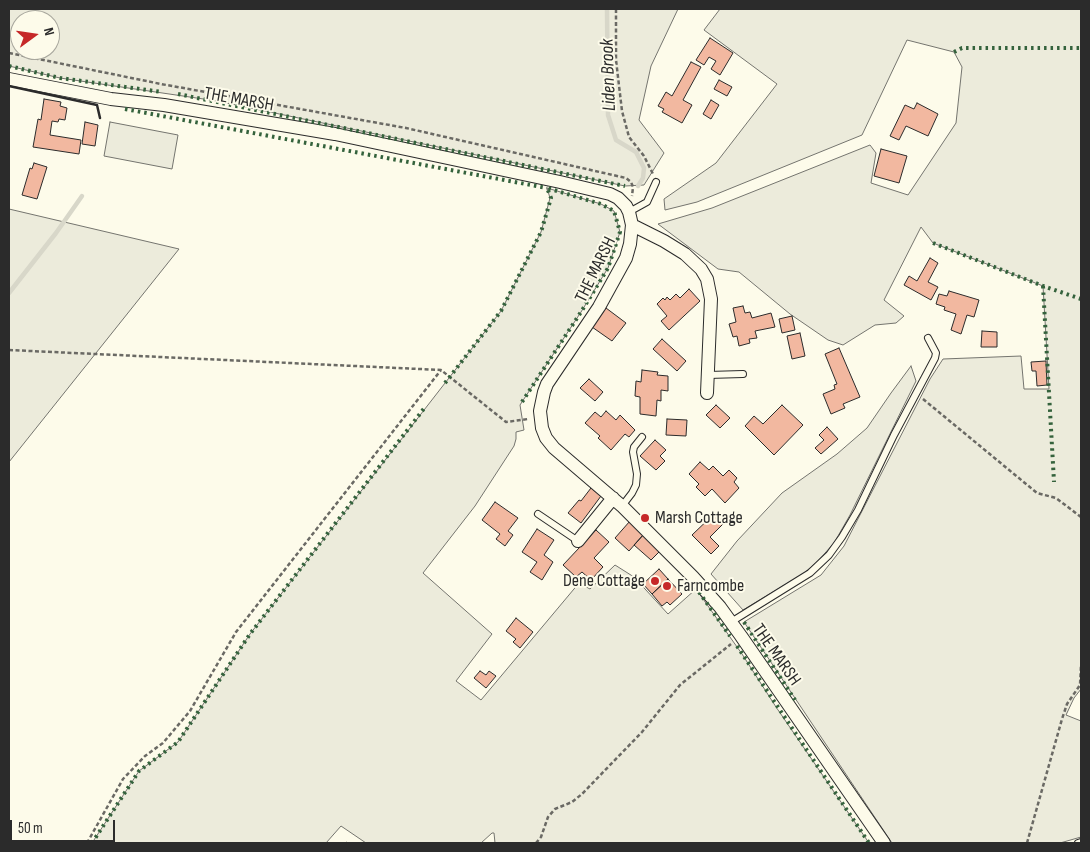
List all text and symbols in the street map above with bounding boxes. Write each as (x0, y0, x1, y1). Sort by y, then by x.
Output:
north arrow (10, 10, 60, 60)
text: N (40, 26, 58, 37)
water label: Liden Brook (596, 38, 622, 112)
street label: THE MARSH (203, 83, 275, 117)
street label: THE MARSH (571, 234, 621, 306)
place label: Marsh Cottage (655, 507, 743, 529)
marker: Marsh Cottage (639, 512, 651, 524)
place label: Dene Cottage (563, 570, 645, 592)
marker: Dene Cottage (649, 575, 661, 587)
place label: Farncombe (677, 575, 744, 597)
marker: Farncombe (661, 580, 673, 592)
street label: THE MARSH (747, 620, 805, 690)
scale bar (12, 810, 118, 842)
text: 50 m (18, 819, 43, 838)

